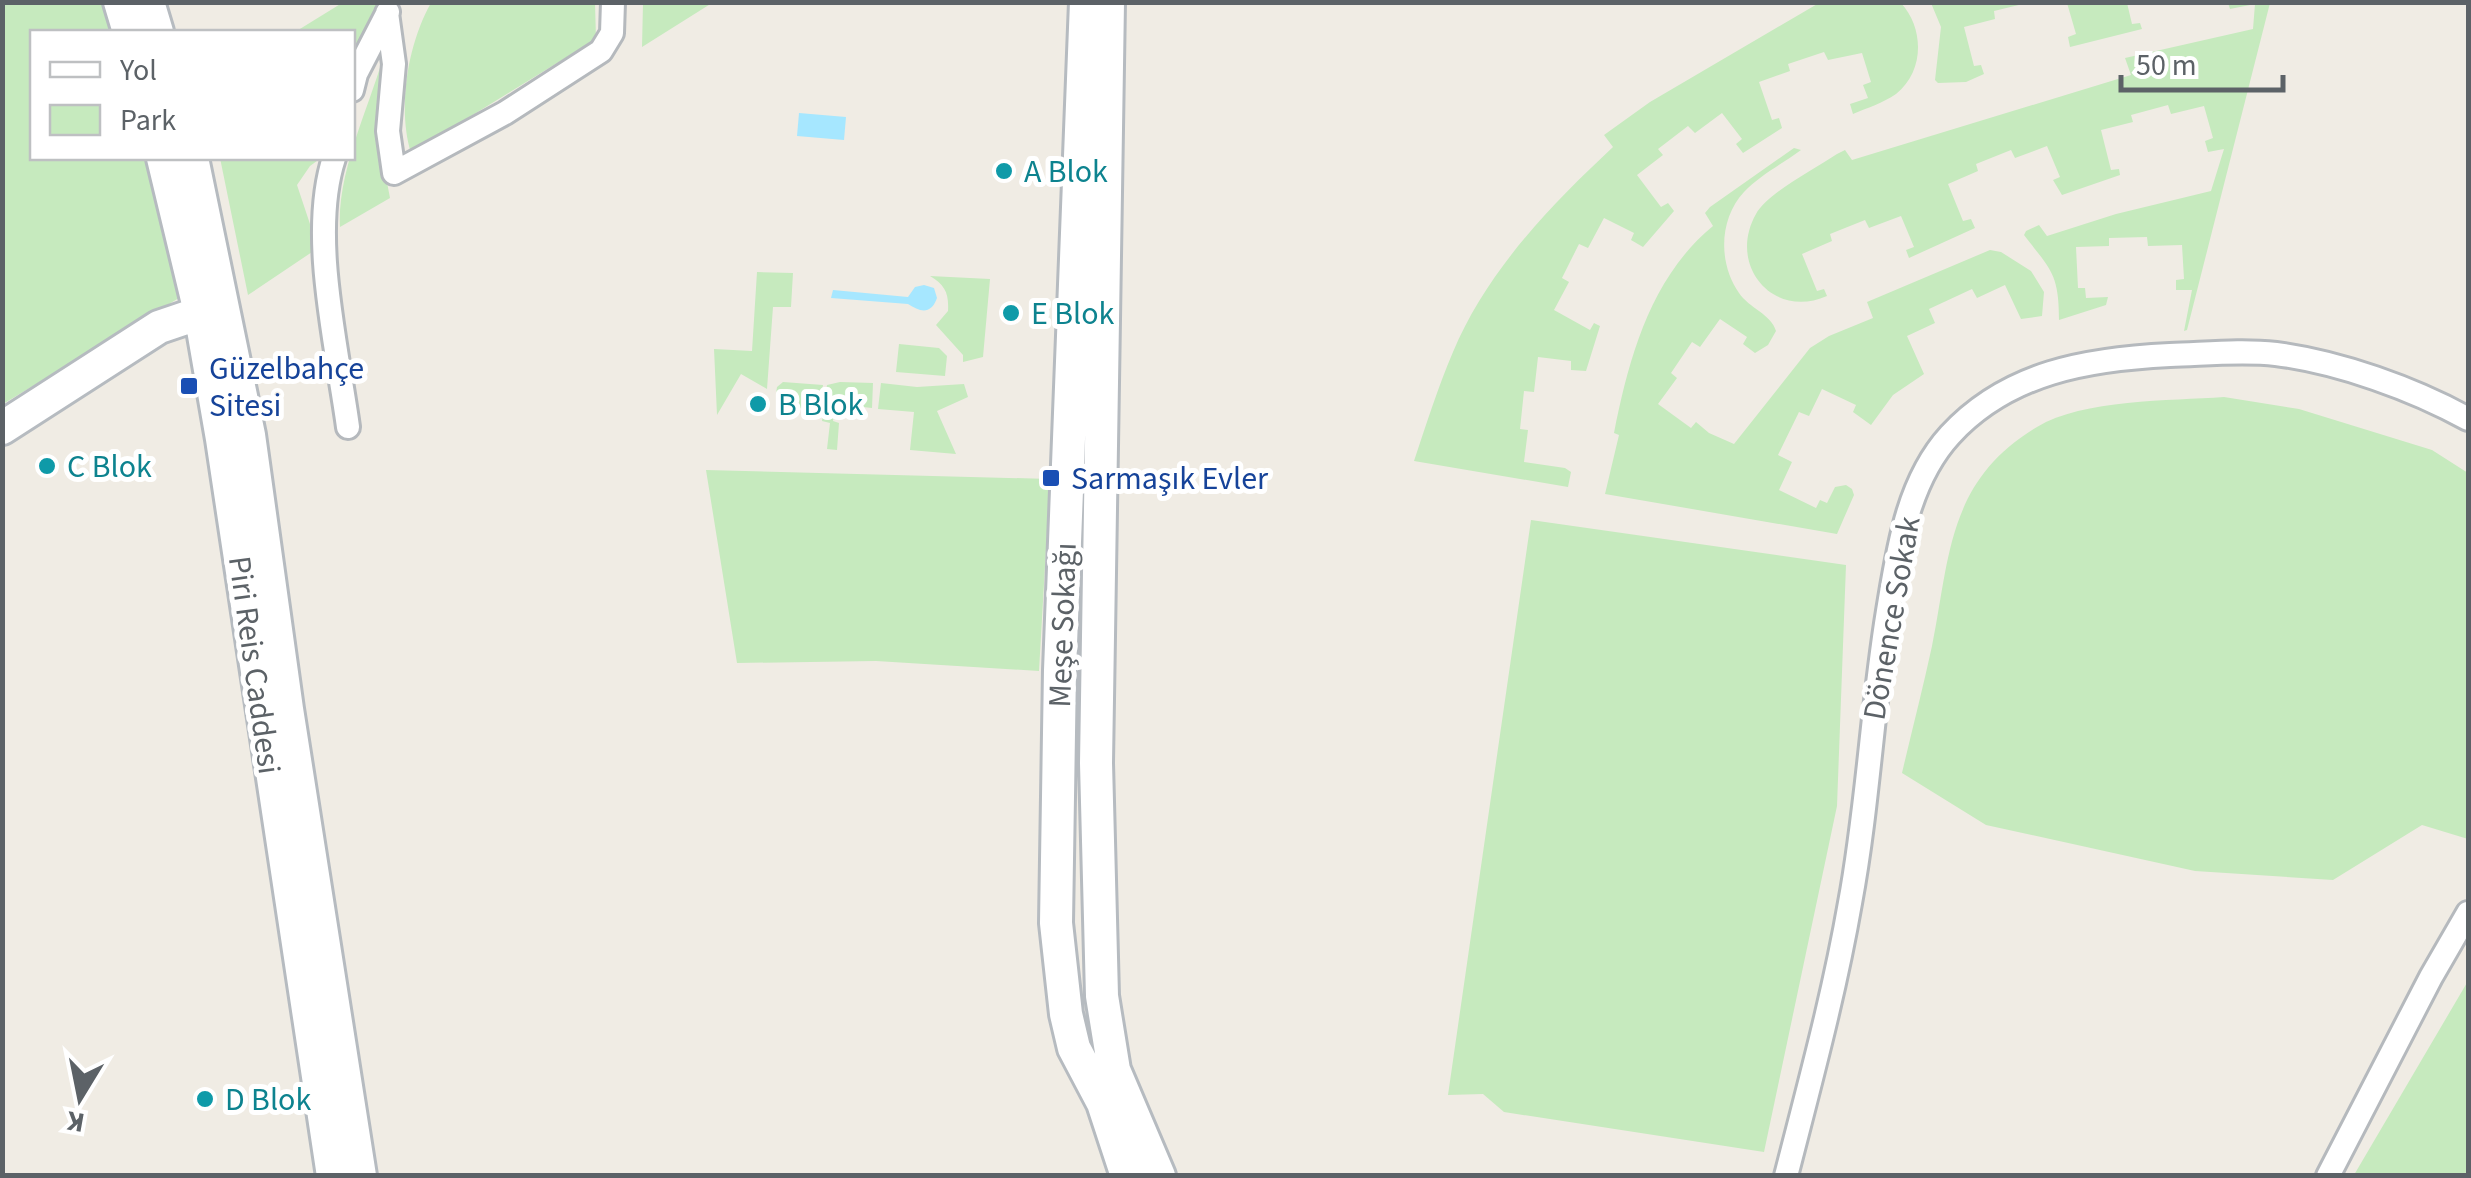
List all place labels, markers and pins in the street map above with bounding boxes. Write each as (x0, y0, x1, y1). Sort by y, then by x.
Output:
place label: A Blok (1024, 149, 1108, 195)
marker: A Blok (993, 160, 1015, 182)
place label: E Blok (1031, 291, 1115, 337)
marker: E Blok (1000, 302, 1022, 324)
place label: Güzelbahçe Sitesi (209, 346, 364, 429)
marker: Güzelbahçe Sitesi (178, 375, 200, 397)
place label: B Blok (778, 382, 864, 428)
marker: B Blok (747, 393, 769, 415)
place label: C Blok (67, 444, 152, 490)
marker: C Blok (36, 455, 58, 477)
place label: Sarmaşık Evler (1071, 456, 1269, 502)
marker: Sarmaşık Evler (1040, 467, 1062, 489)
place label: D Blok (225, 1077, 311, 1123)
marker: D Blok (194, 1088, 216, 1110)

